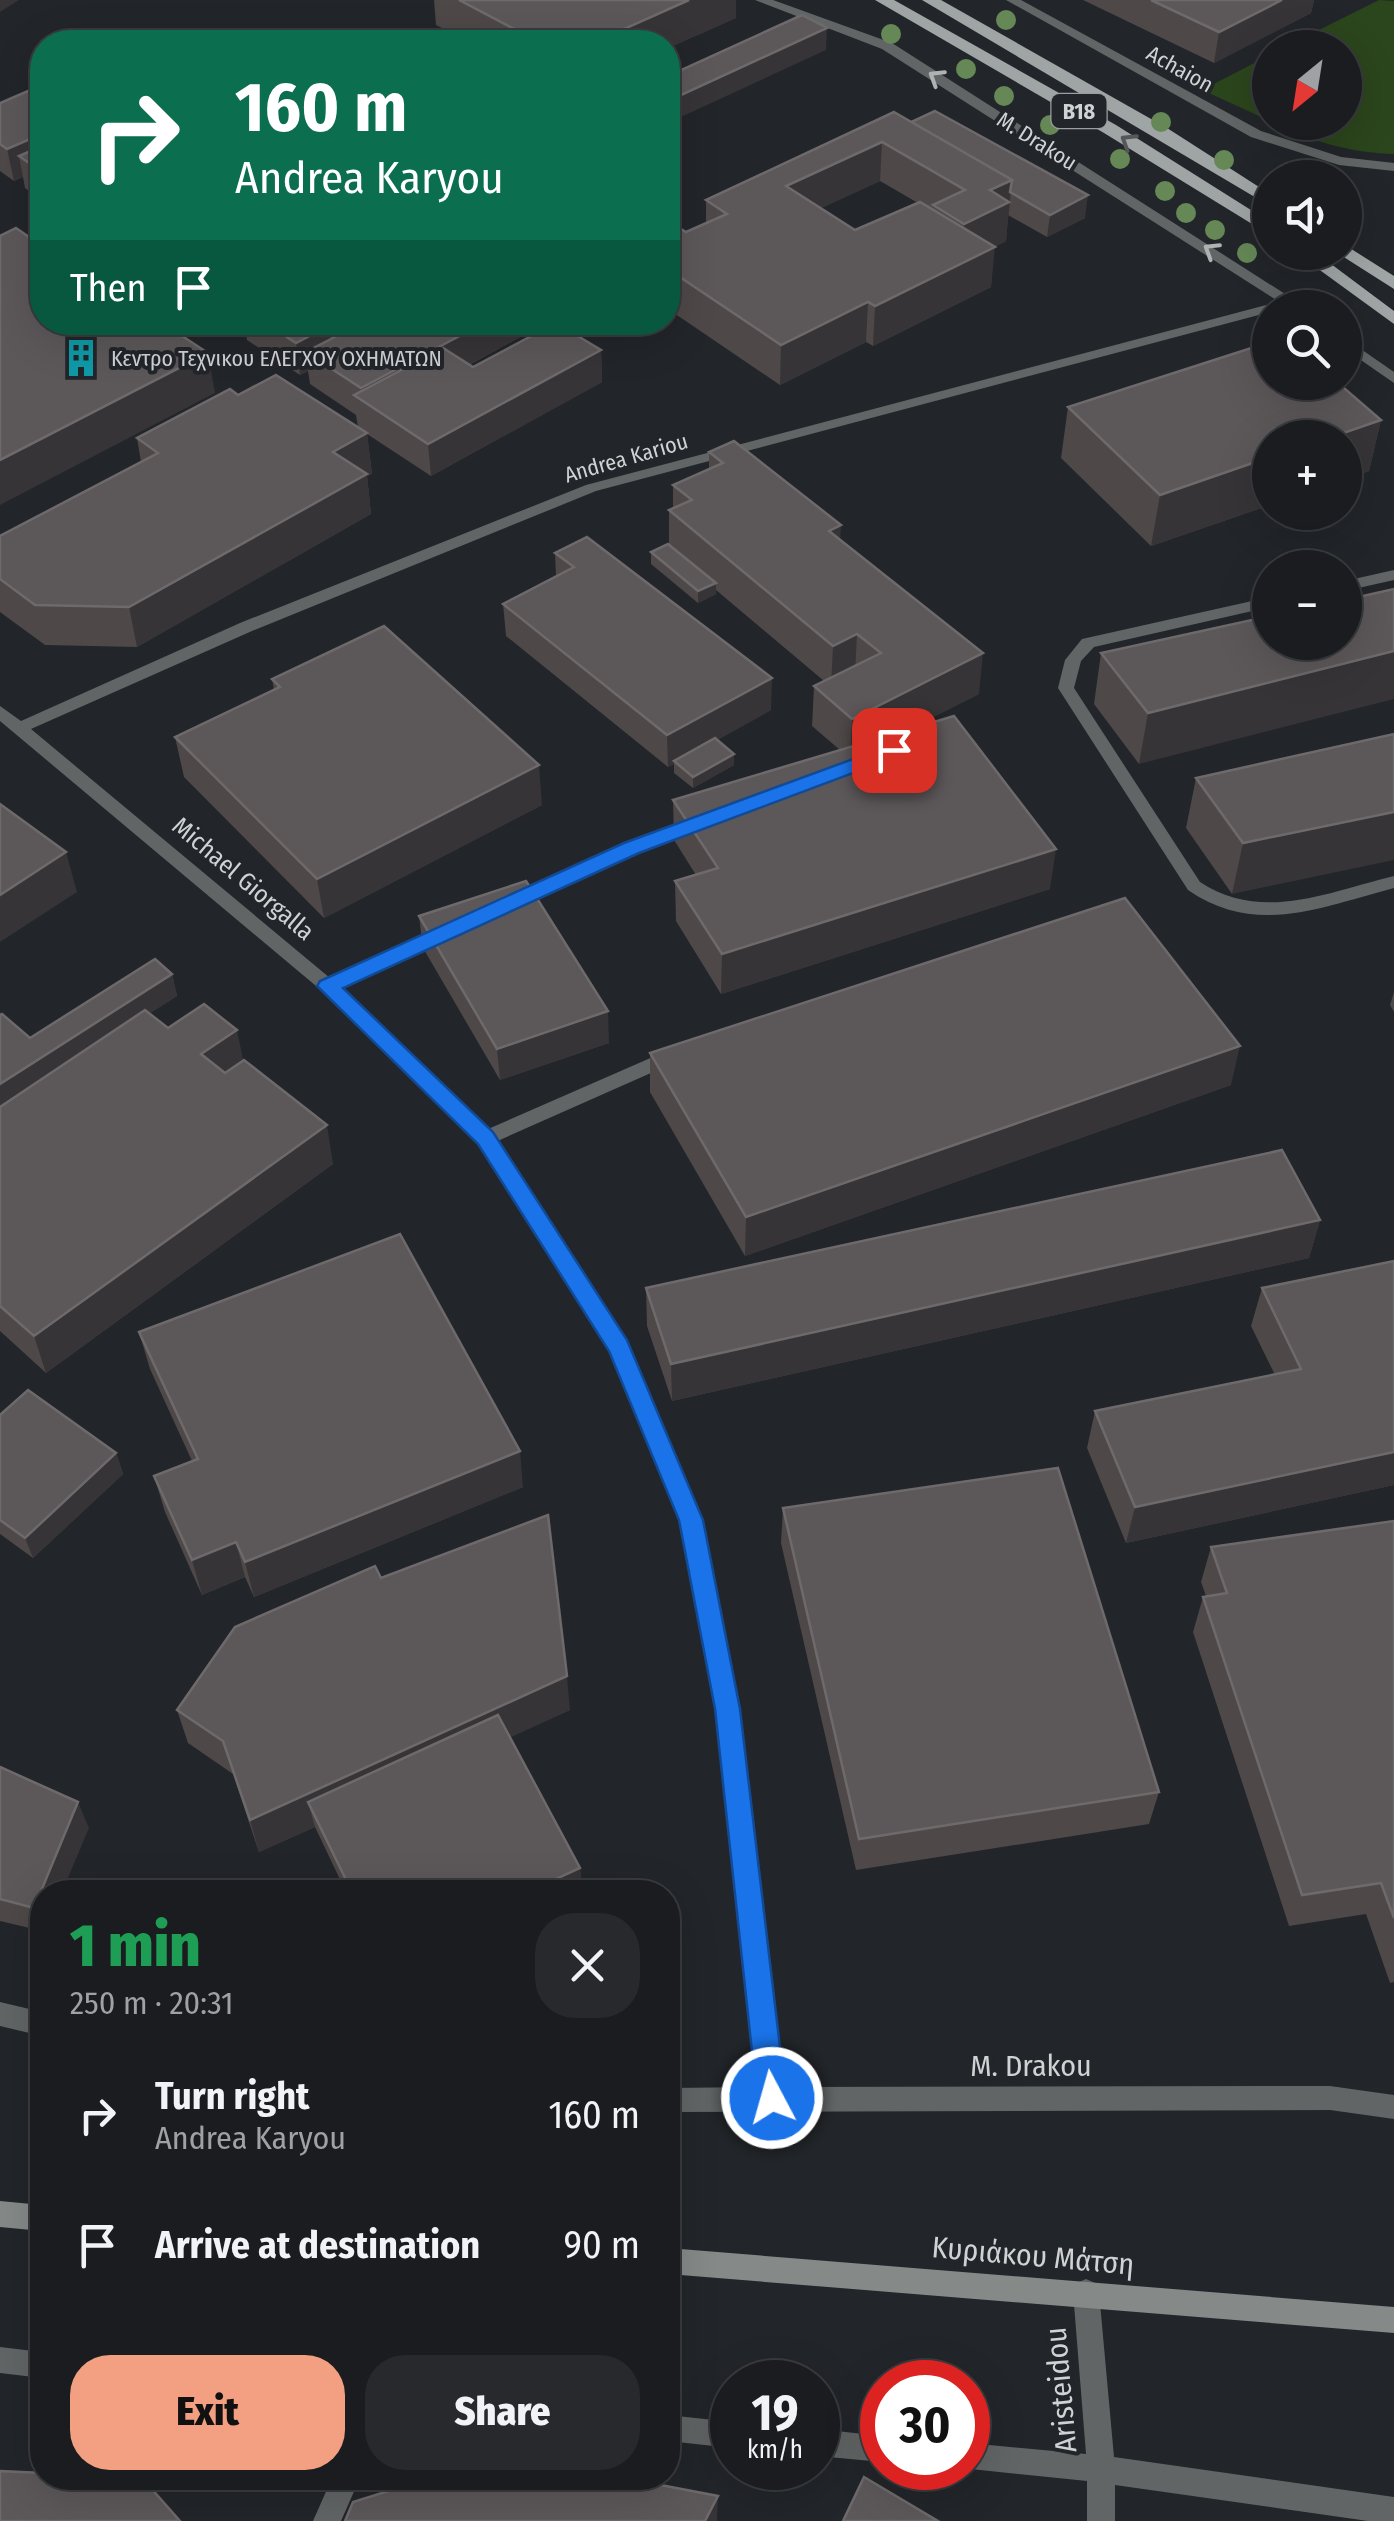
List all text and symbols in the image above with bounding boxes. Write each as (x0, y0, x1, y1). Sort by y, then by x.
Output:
north arrow (1252, 30, 1362, 140)
map controls (1252, 30, 1362, 660)
street label: Achaion (1142, 40, 1218, 98)
text: 160 m (235, 66, 407, 150)
icon: right (70, 70, 200, 200)
one-way arrow (929, 70, 947, 89)
road number: B18 (1052, 94, 1106, 128)
street label: M. Drakou (992, 106, 1082, 176)
one-way arrow (1121, 134, 1139, 153)
text: Andrea Karyou (235, 151, 504, 205)
button: sound (1252, 160, 1362, 270)
one-way arrow (1203, 244, 1221, 263)
icon: arrive (166, 260, 221, 315)
text: Then (70, 265, 146, 311)
button: search (1252, 290, 1362, 400)
building icon: Κεντρο Τεχνικου ΕΛΕΓΧΟΥ ΟΧΗΜΑΤΩΝ (60, 337, 102, 379)
place label: Κεντρο Τεχνικου ΕΛΕΓΧΟΥ ΟΧΗΜΑΤΩΝ (111, 345, 442, 372)
button: + (1252, 420, 1362, 530)
street label: Andrea Kariou (561, 427, 691, 489)
button: − (1252, 550, 1362, 660)
pin (852, 708, 937, 793)
icon: arrive (867, 723, 922, 778)
street label: Michael Giorgalla (166, 811, 320, 947)
text: 1 min (70, 1910, 201, 1982)
button: close (535, 1913, 640, 2018)
text: 250 m · 20:31 (70, 1984, 233, 2022)
position arrow (720, 2046, 824, 2150)
street label: M. Drakou (970, 2048, 1092, 2084)
text: Turn right (155, 2073, 309, 2119)
icon: right (70, 2088, 125, 2143)
text: 160 m (548, 2092, 640, 2138)
text: Andrea Karyou (155, 2119, 346, 2157)
icon: arrive (70, 2218, 125, 2273)
text: Arrive at destination (155, 2222, 480, 2268)
text: 90 m (564, 2222, 640, 2268)
street label: Κυριάκου Μάτση (930, 2229, 1136, 2283)
street label: Aristeidou (1038, 2326, 1084, 2454)
button: Exit (70, 2355, 345, 2470)
button: Share (365, 2355, 640, 2470)
speed limit sign: 30 (860, 2360, 990, 2490)
text: 19 (751, 2383, 798, 2443)
text: km/h (747, 2435, 803, 2465)

